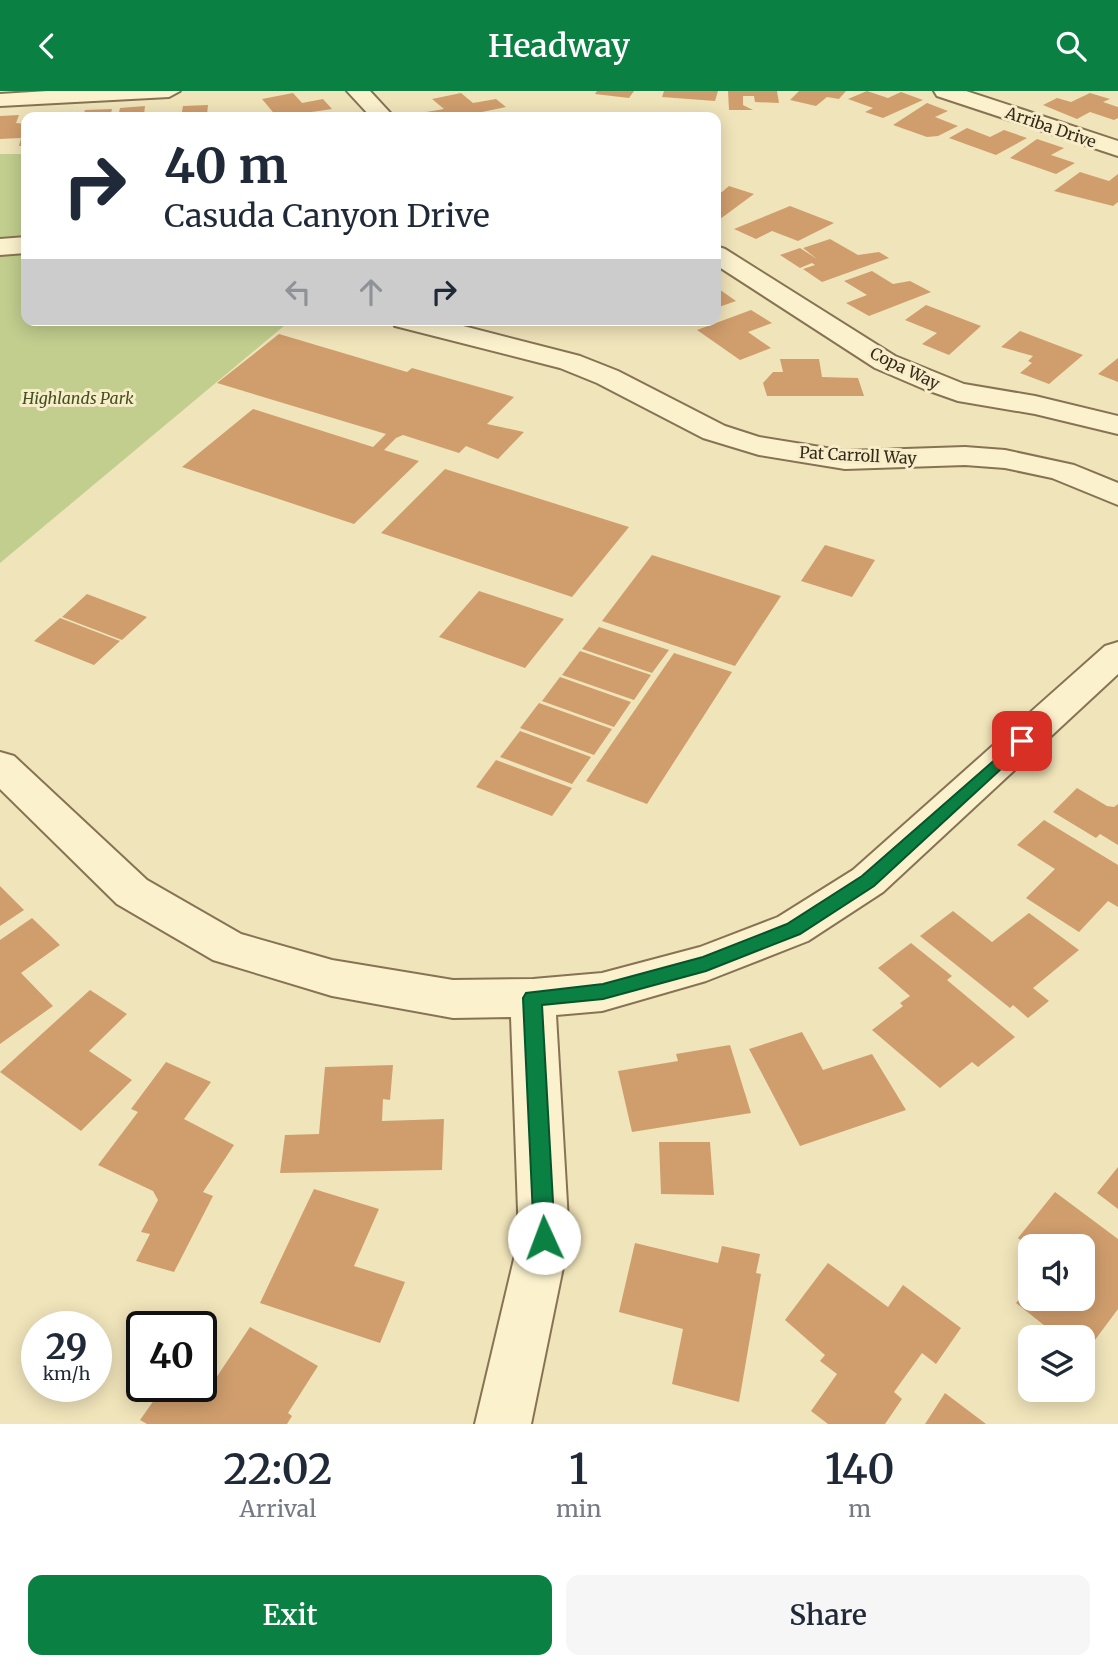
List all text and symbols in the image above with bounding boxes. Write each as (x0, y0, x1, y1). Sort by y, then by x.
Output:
text: Headway (488, 26, 630, 66)
icon: back (28, 27, 66, 65)
icon: search (1052, 27, 1090, 65)
street label: Arriba Drive (1002, 102, 1099, 152)
text: 40 m (164, 135, 288, 196)
icon: right (49, 140, 140, 231)
text: Casuda Canyon Drive (164, 196, 490, 236)
icon: left (279, 273, 317, 311)
icon: ahead (352, 273, 390, 311)
icon: right (425, 273, 463, 311)
street label: Copa Way (867, 343, 944, 394)
park label: Highlands Park (21, 388, 134, 408)
street label: Pat Carroll Way (799, 442, 918, 468)
pin (992, 711, 1052, 771)
icon: arrive (1003, 722, 1041, 760)
position arrow (507, 1201, 581, 1275)
map controls (1018, 1234, 1095, 1402)
button: sound (1018, 1234, 1095, 1311)
speed limit sign: 40 (126, 1311, 217, 1402)
text: 29 (46, 1325, 87, 1369)
button: layers (1018, 1325, 1095, 1402)
text: km/h (43, 1362, 90, 1385)
text: 22:02 (223, 1443, 333, 1495)
text: 1 (569, 1443, 588, 1495)
text: 140 (825, 1443, 895, 1495)
text: Arrival (240, 1494, 316, 1523)
text: min (556, 1494, 601, 1523)
text: m (848, 1494, 871, 1523)
button: Exit (28, 1575, 552, 1655)
button: Share (566, 1575, 1090, 1655)

